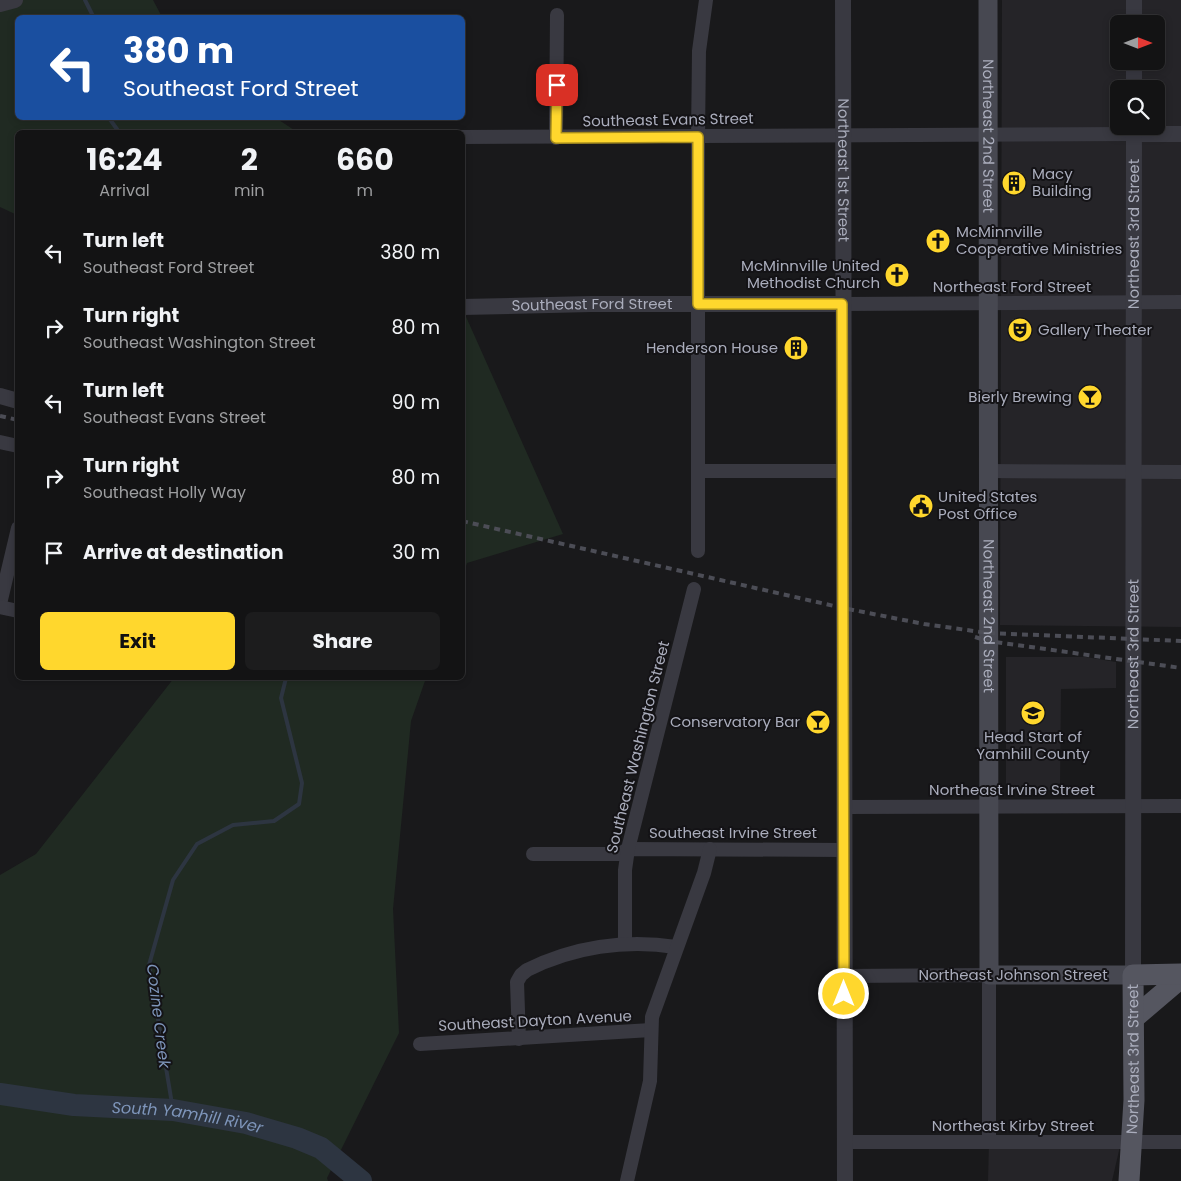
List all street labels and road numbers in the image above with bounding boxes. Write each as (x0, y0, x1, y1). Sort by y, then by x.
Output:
street label: Northeast 2nd Street (978, 59, 999, 213)
street label: Northeast 1st Street (833, 98, 854, 242)
street label: Southeast Evans Street (582, 108, 754, 131)
street label: Northeast 3rd Street (1123, 159, 1144, 309)
street label: Northeast Ford Street (933, 276, 1091, 297)
street label: Southeast Ford Street (511, 293, 672, 316)
street label: Northeast 2nd Street (979, 539, 1000, 693)
street label: Northeast 3rd Street (1122, 579, 1143, 729)
street label: Southeast Washington Street (601, 639, 674, 855)
street label: Northeast Irvine Street (929, 779, 1095, 800)
street label: Southeast Irvine Street (649, 822, 817, 843)
street label: Northeast Johnson Street (918, 964, 1108, 985)
street label: Northeast 3rd Street (1121, 984, 1144, 1135)
street label: Southeast Dayton Avenue (438, 1005, 632, 1036)
street label: Northeast Kirby Street (932, 1115, 1094, 1136)

